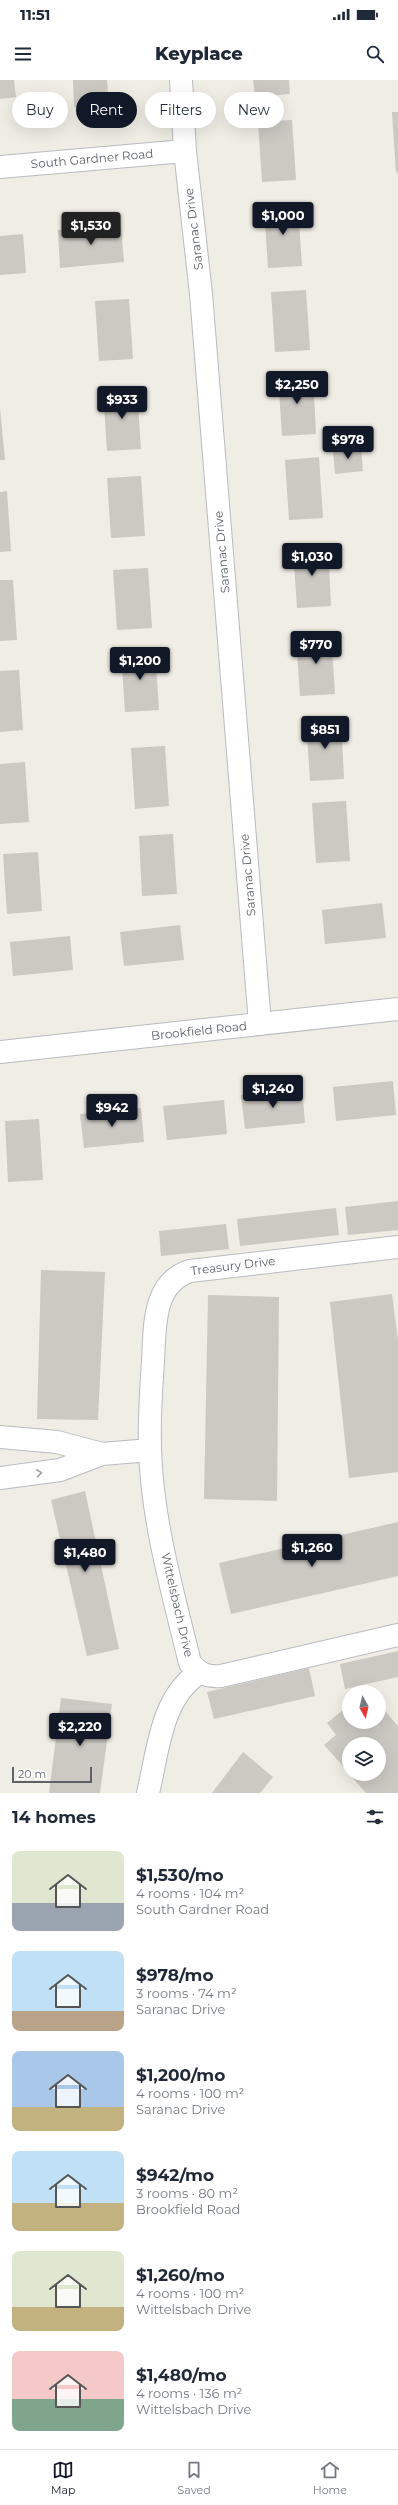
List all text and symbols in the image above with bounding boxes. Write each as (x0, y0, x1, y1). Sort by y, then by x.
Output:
text: 11:51 (20, 5, 51, 24)
icon: menu (12, 43, 34, 65)
text: Keyplace (155, 43, 243, 65)
icon: search (364, 43, 386, 65)
chip: Buy (12, 92, 68, 128)
chip: Rent (76, 92, 137, 128)
chip: Filters (145, 92, 216, 128)
chip: New (224, 92, 284, 128)
street label: South Gardner Road (30, 146, 154, 171)
street label: Saranac Drive (181, 187, 206, 271)
pin: $1,000 (250, 202, 316, 236)
text: $1,000 (262, 207, 304, 223)
pin: $1,530 (58, 212, 124, 246)
text: $1,530 (71, 217, 111, 233)
pin: $2,250 (264, 371, 330, 405)
text: $2,250 (275, 376, 319, 392)
pin: $933 (98, 386, 146, 420)
text: $933 (106, 391, 138, 407)
pin: $978 (324, 426, 372, 460)
text: $978 (332, 431, 364, 447)
street label: Saranac Drive (210, 510, 233, 594)
pin: $1,030 (279, 543, 345, 577)
text: $1,030 (291, 548, 333, 564)
pin: $770 (292, 631, 340, 665)
text: $770 (300, 636, 332, 652)
pin: $1,200 (107, 647, 173, 681)
text: $1,200 (119, 652, 161, 668)
pin: $851 (301, 716, 349, 750)
text: $851 (310, 721, 340, 737)
street label: Saranac Drive (236, 833, 259, 917)
street label: Brookfield Road (150, 1018, 248, 1043)
pin: $1,240 (240, 1075, 306, 1109)
text: $1,240 (252, 1080, 294, 1096)
pin: $942 (88, 1094, 136, 1128)
text: $942 (95, 1099, 129, 1115)
street label: Treasury Drive (190, 1253, 276, 1278)
one-way arrow (36, 1469, 42, 1478)
pin: $1,260 (279, 1534, 345, 1568)
pin: $1,480 (52, 1539, 118, 1573)
text: $1,260 (291, 1539, 333, 1555)
text: $1,480 (63, 1544, 107, 1560)
street label: Wittelsbach Drive (158, 1551, 197, 1658)
north arrow (342, 1685, 386, 1729)
map controls (342, 1685, 386, 1781)
pin: $2,220 (47, 1713, 113, 1747)
text: $2,220 (58, 1718, 102, 1734)
button: layers (342, 1737, 386, 1781)
scale bar (12, 1765, 92, 1784)
text: 20 m (18, 1767, 46, 1781)
icon: filters (364, 1806, 386, 1828)
text: 14 homes (12, 1807, 96, 1827)
text: $1,530/mo (136, 1865, 224, 1885)
icon: home (44, 1867, 92, 1915)
text: 4 rooms · 104 m² (136, 1885, 244, 1901)
text: South Gardner Road (136, 1901, 269, 1917)
text: $978/mo (136, 1965, 214, 1985)
icon: home (44, 1967, 92, 2015)
text: 3 rooms · 74 m² (136, 1985, 237, 2001)
text: Saranac Drive (136, 2001, 225, 2017)
text: $1,200/mo (136, 2065, 225, 2085)
icon: home (44, 2067, 92, 2115)
text: 4 rooms · 100 m² (136, 2085, 244, 2101)
text: Saranac Drive (136, 2101, 225, 2117)
text: $942/mo (136, 2165, 214, 2185)
icon: home (44, 2167, 92, 2215)
text: 3 rooms · 80 m² (136, 2185, 238, 2201)
text: Brookfield Road (136, 2201, 240, 2217)
text: $1,260/mo (136, 2265, 225, 2285)
icon: home (44, 2267, 92, 2315)
text: 4 rooms · 100 m² (136, 2285, 244, 2301)
text: Wittelsbach Drive (136, 2301, 251, 2317)
text: $1,480/mo (136, 2365, 227, 2385)
icon: home (44, 2367, 92, 2415)
text: 4 rooms · 136 m² (136, 2385, 242, 2401)
text: Wittelsbach Drive (136, 2401, 251, 2417)
tab: Map (51, 2459, 76, 2497)
tab: Saved (178, 2459, 211, 2497)
tab: Home (313, 2459, 347, 2497)

